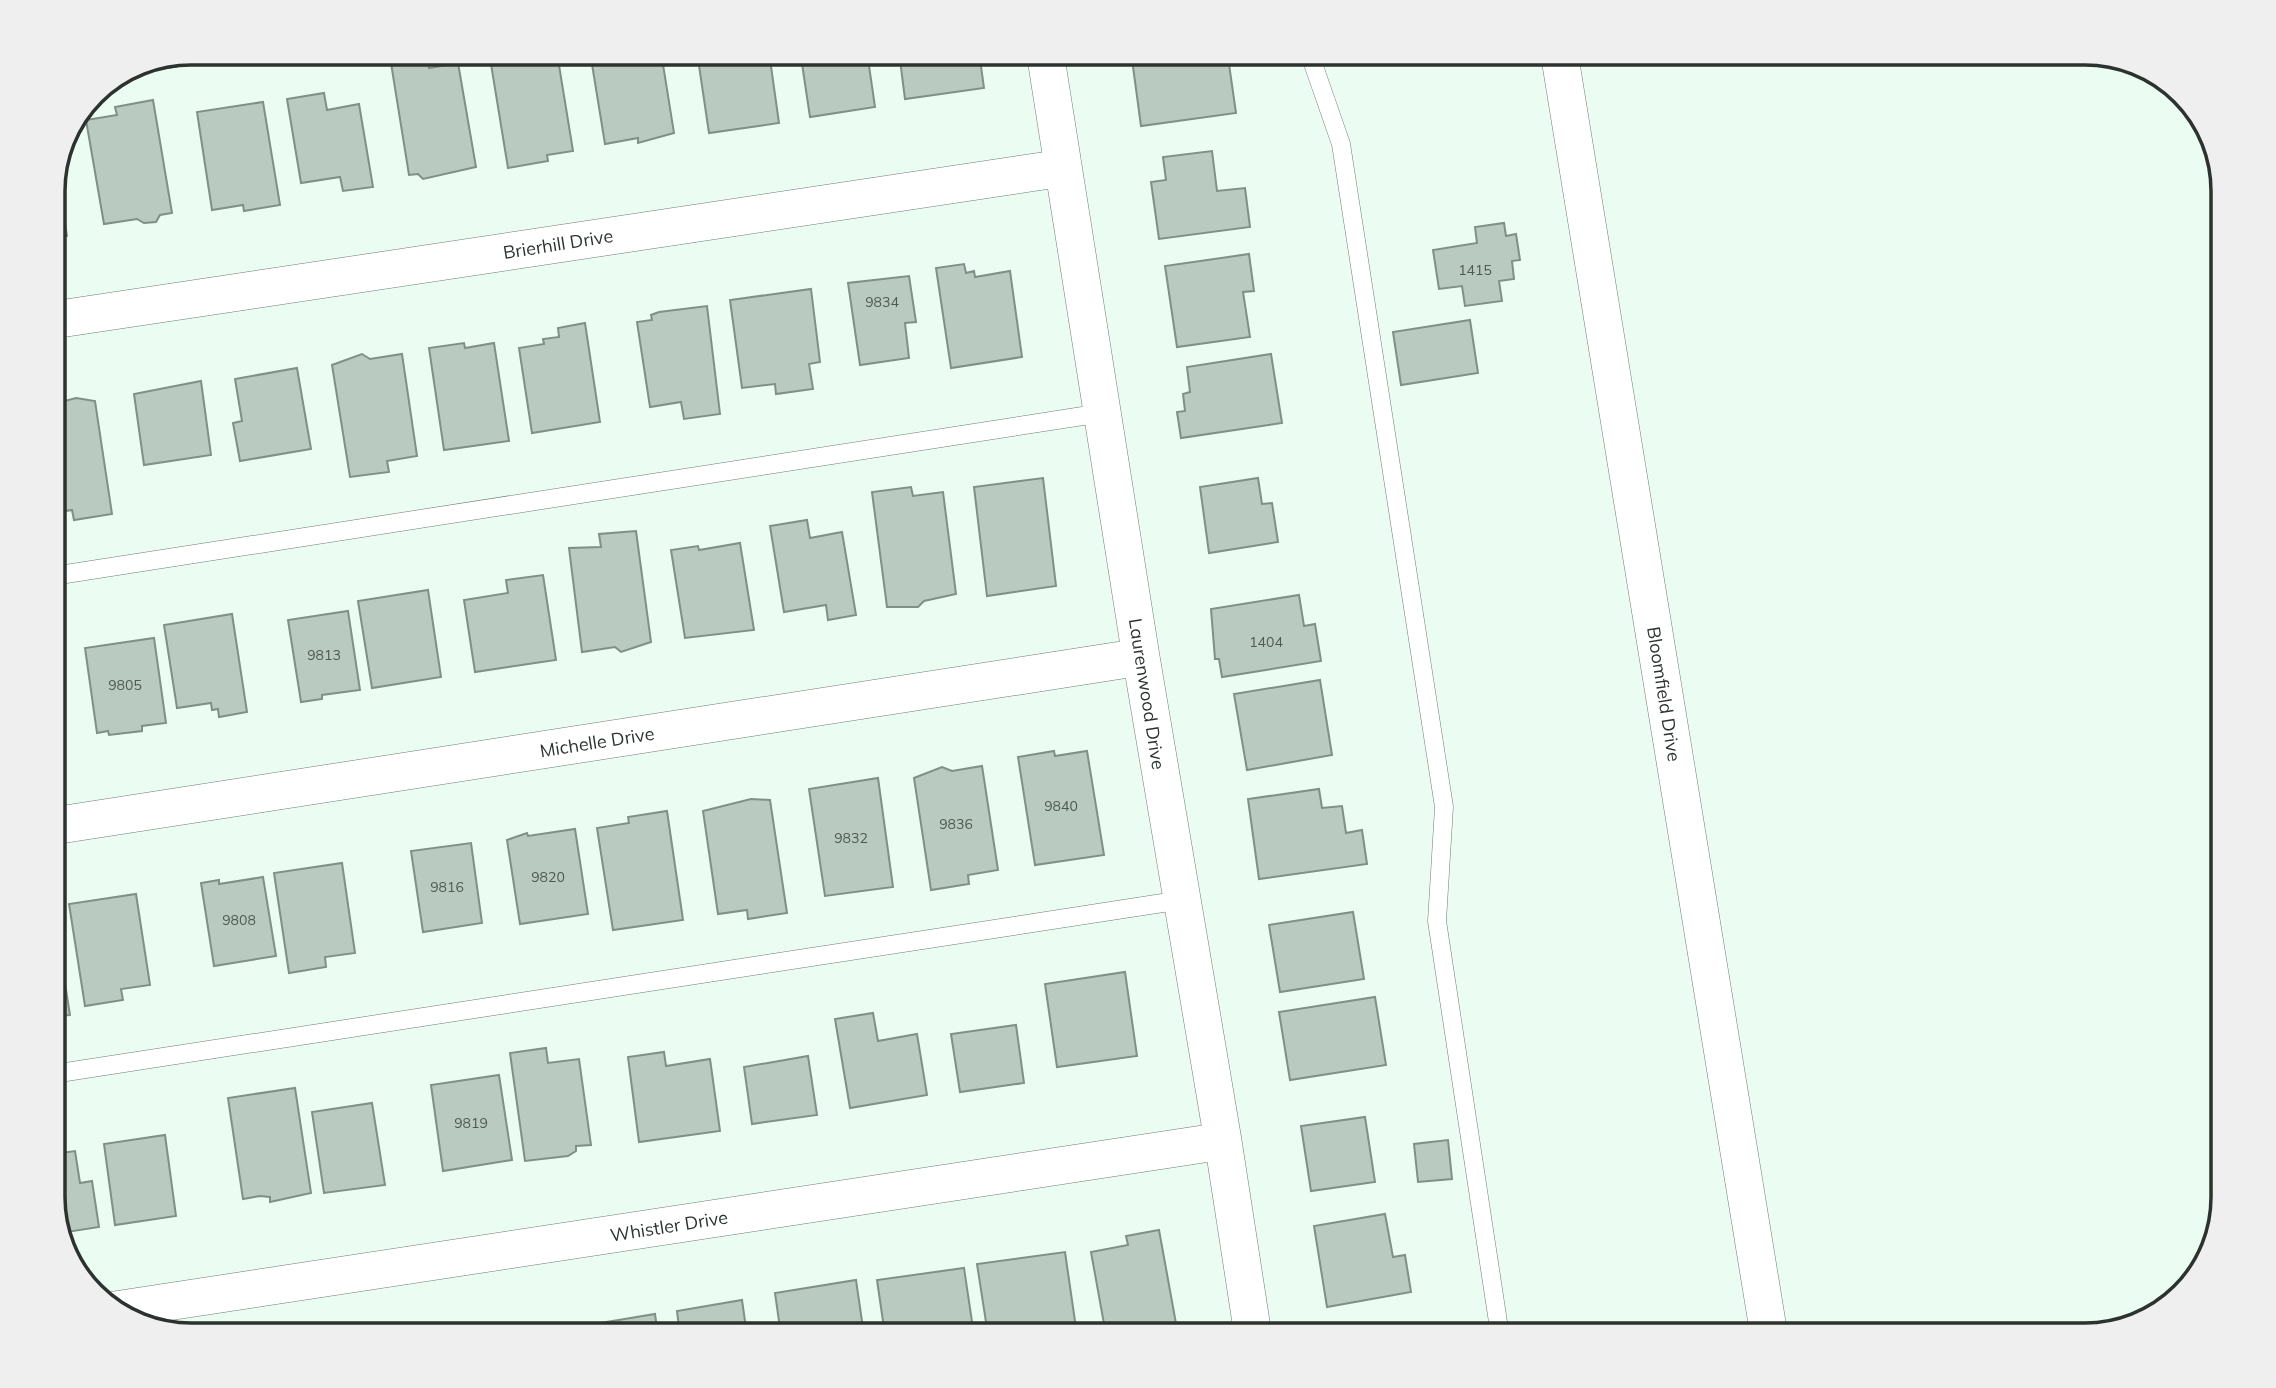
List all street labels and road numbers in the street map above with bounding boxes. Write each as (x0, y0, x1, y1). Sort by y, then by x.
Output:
street label: Brierhill Drive (501, 224, 615, 264)
street label: Laurenwood Drive (1124, 617, 1170, 771)
street label: Bloomfield Drive (1642, 625, 1686, 763)
street label: Michelle Drive (538, 722, 656, 762)
street label: Whistler Drive (609, 1205, 729, 1247)

